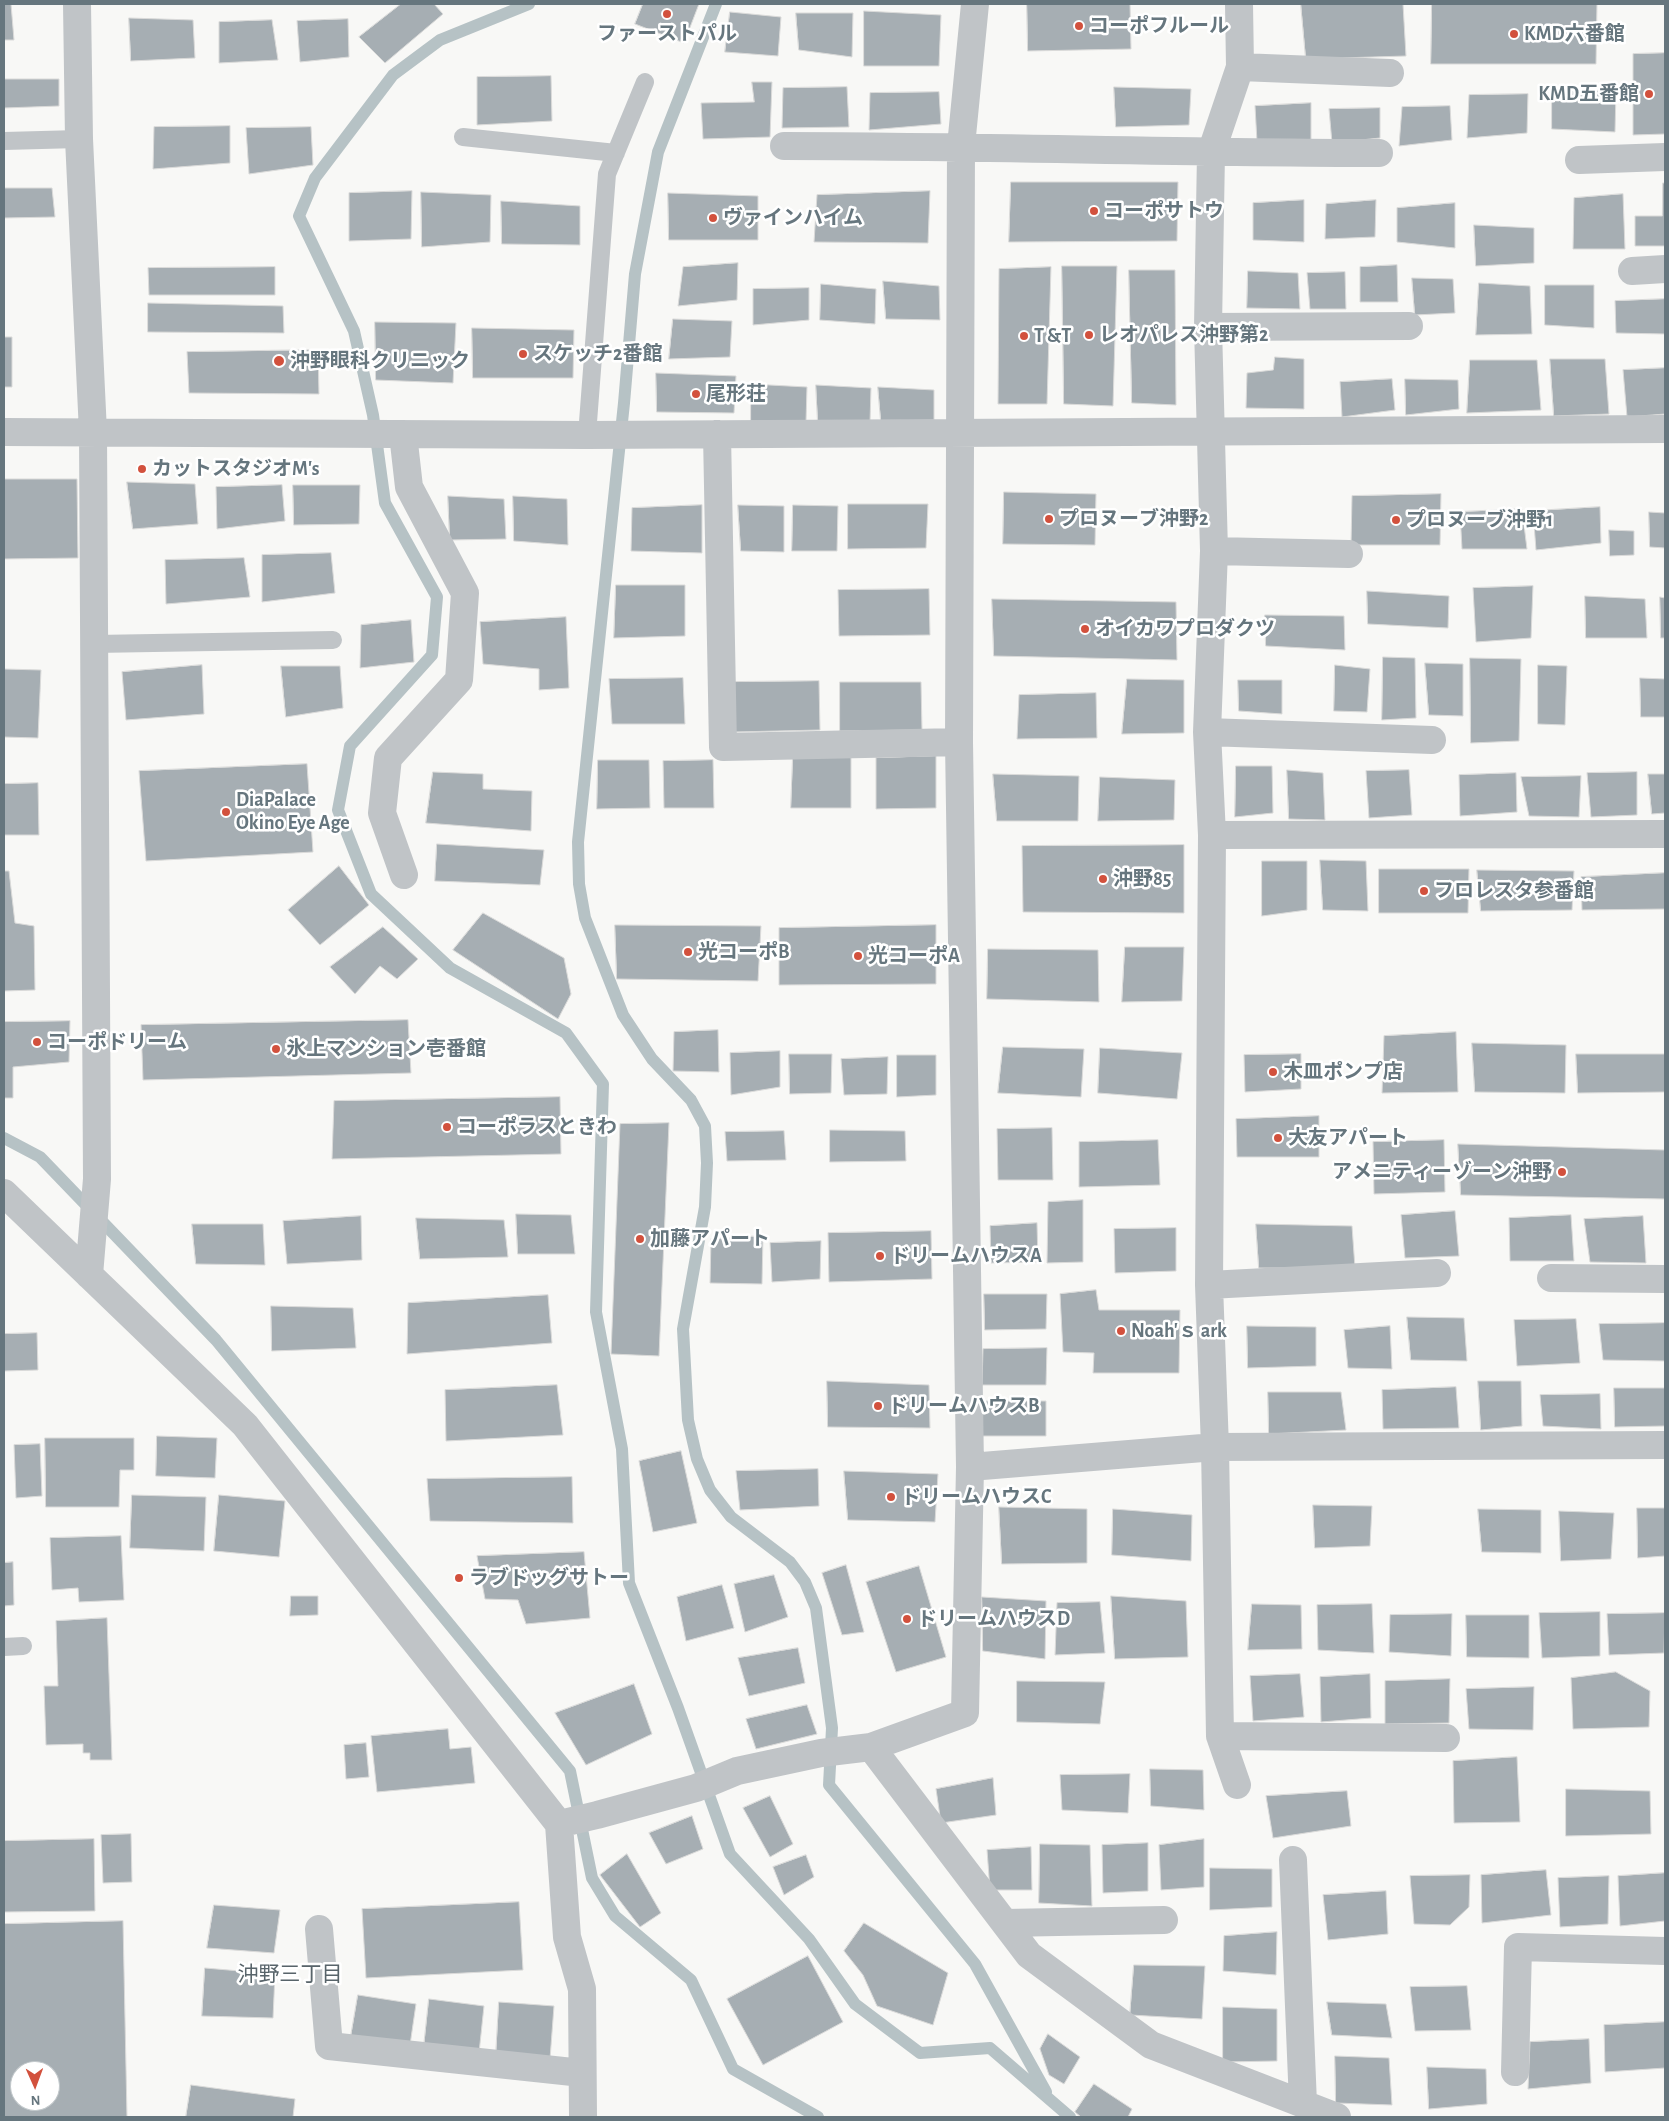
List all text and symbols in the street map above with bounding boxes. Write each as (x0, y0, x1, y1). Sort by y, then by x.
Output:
marker: ファーストパル (661, 8, 673, 20)
place label: コーポフルール (1089, 14, 1229, 38)
marker: コーポフルール (1073, 20, 1085, 32)
place label: ファーストパル (597, 22, 737, 46)
place label: KMD六番館 (1524, 22, 1625, 46)
marker: KMD六番館 (1508, 28, 1520, 40)
place label: KMD五番館 (1538, 82, 1639, 106)
marker: KMD五番館 (1643, 88, 1655, 100)
place label: コーポサトウ (1104, 199, 1224, 223)
marker: コーポサトウ (1088, 205, 1100, 217)
place label: ヴァインハイム (723, 206, 863, 230)
marker: ヴァインハイム (707, 212, 719, 224)
place label: レオパレス沖野第2 (1099, 323, 1268, 347)
place label: T &T (1034, 324, 1071, 348)
marker: レオパレス沖野第2 (1083, 329, 1095, 341)
marker: T &T (1018, 330, 1030, 342)
place label: スケッチ2番館 (533, 342, 662, 366)
marker: スケッチ2番館 (517, 348, 529, 360)
place label: 沖野眼科クリニック (290, 349, 470, 373)
marker: 沖野眼科クリニック (272, 354, 286, 368)
place label: 尾形荘 (706, 382, 766, 406)
marker: 尾形荘 (690, 388, 702, 400)
place label: カットスタジオM's (152, 457, 320, 481)
marker: カットスタジオM's (136, 463, 148, 475)
place label: プロヌーブ沖野2 (1059, 507, 1208, 531)
place label: プロヌーブ沖野1 (1406, 508, 1553, 532)
marker: プロヌーブ沖野2 (1043, 513, 1055, 525)
marker: プロヌーブ沖野1 (1390, 514, 1402, 526)
place label: オイカワプロダクツ (1095, 617, 1275, 641)
marker: オイカワプロダクツ (1079, 623, 1091, 635)
place label: DiaPalace Okino Eye Age (236, 788, 350, 835)
marker: DiaPalace Okino Eye Age (220, 806, 232, 818)
place label: 沖野85 (1113, 867, 1171, 891)
marker: 沖野85 (1097, 873, 1109, 885)
place label: フロレスタ参番館 (1434, 879, 1594, 903)
marker: フロレスタ参番館 (1418, 885, 1430, 897)
place label: 光コーポB (698, 940, 790, 964)
place label: 光コーポA (868, 944, 960, 968)
marker: 光コーポB (682, 946, 694, 958)
marker: 光コーポA (852, 950, 864, 962)
place label: コーポドリーム (47, 1030, 187, 1054)
marker: コーポドリーム (31, 1036, 43, 1048)
place label: 氷上マンション壱番館 (286, 1037, 486, 1061)
marker: 氷上マンション壱番館 (270, 1043, 282, 1055)
place label: 木皿ポンプ店 (1283, 1060, 1403, 1084)
marker: 木皿ポンプ店 (1267, 1066, 1279, 1078)
place label: コーポラスときわ (457, 1115, 617, 1139)
marker: コーポラスときわ (441, 1121, 453, 1133)
place label: 大友アパート (1288, 1126, 1408, 1150)
marker: 大友アパート (1272, 1132, 1284, 1144)
place label: アメニティーゾーン沖野 (1332, 1160, 1552, 1184)
marker: アメニティーゾーン沖野 (1556, 1166, 1568, 1178)
place label: 加藤アパート (650, 1227, 770, 1251)
marker: 加藤アパート (634, 1233, 646, 1245)
place label: ドリームハウスA (890, 1244, 1042, 1268)
marker: ドリームハウスA (874, 1250, 886, 1262)
place label: Noah′ｓ ark (1131, 1319, 1227, 1343)
marker: Noah′ｓ ark (1115, 1325, 1127, 1337)
place label: ドリームハウスB (888, 1394, 1040, 1418)
marker: ドリームハウスB (872, 1400, 884, 1412)
place label: ドリームハウスC (901, 1485, 1051, 1509)
marker: ドリームハウスC (885, 1491, 897, 1503)
place label: ラブドッグサトー (469, 1566, 629, 1590)
marker: ラブドッグサトー (453, 1572, 465, 1584)
place label: ドリームハウスD (917, 1607, 1070, 1631)
marker: ドリームハウスD (901, 1613, 913, 1625)
district label: 沖野三丁目 (238, 1962, 342, 1988)
north arrow (10, 2061, 60, 2111)
text: N (30, 2093, 41, 2107)

